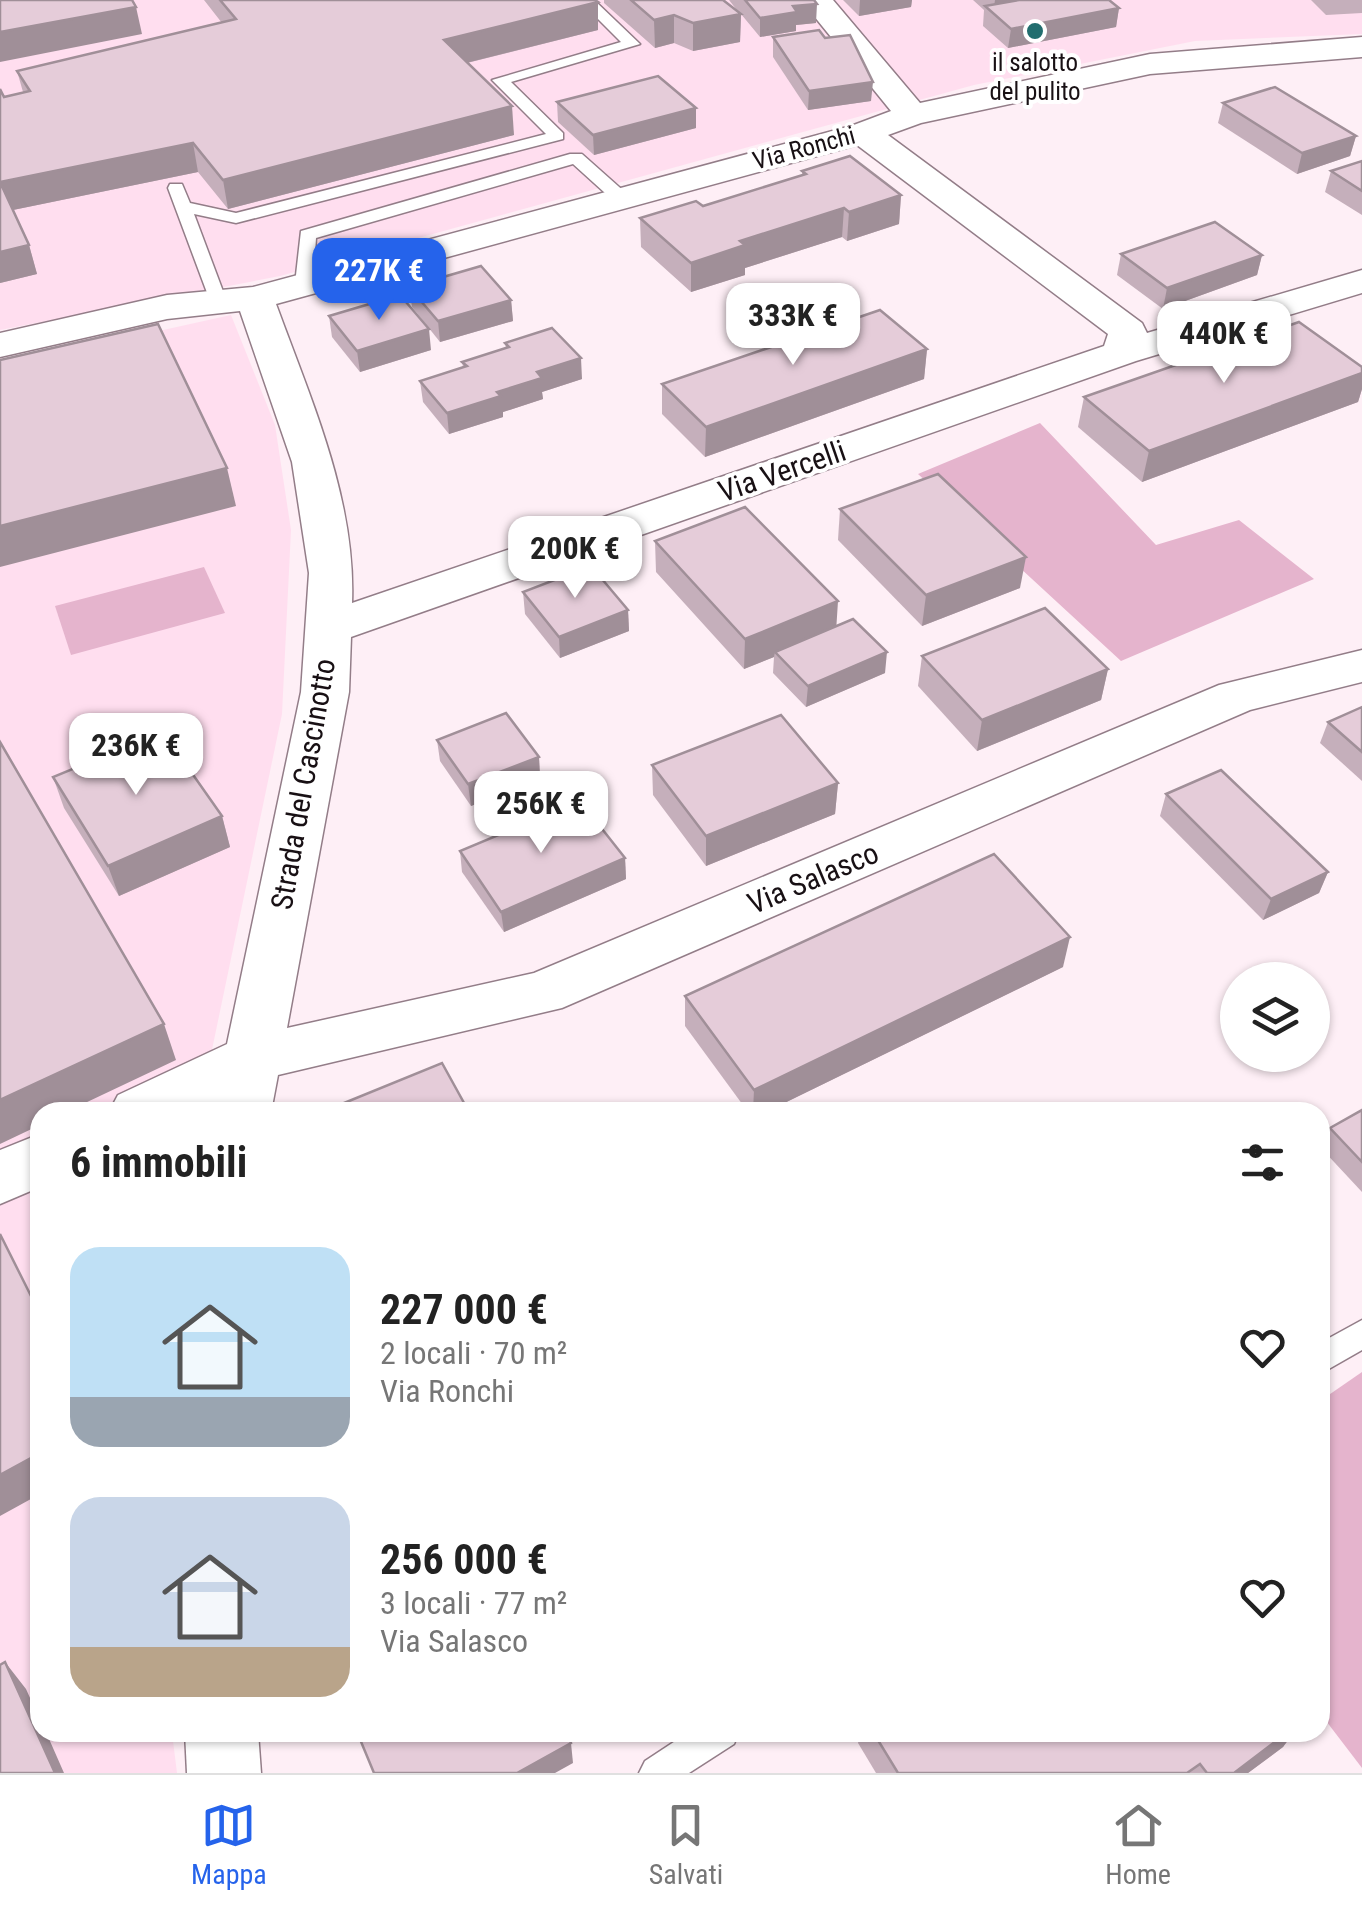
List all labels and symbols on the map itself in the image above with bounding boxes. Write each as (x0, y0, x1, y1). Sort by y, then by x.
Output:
marker: il salotto del pulito (1024, 20, 1046, 42)
place label: il salotto del pulito (989, 48, 1081, 106)
street label: Via Ronchi (750, 120, 858, 176)
pin: 227K € (298, 238, 460, 323)
pin: 333K € (712, 283, 874, 368)
pin: 440K € (1143, 301, 1305, 386)
street label: Via Vercelli (714, 433, 850, 509)
pin: 200K € (494, 516, 656, 601)
street label: Strada del Cascinotto (264, 656, 342, 912)
pin: 236K € (55, 713, 217, 798)
pin: 256K € (460, 771, 622, 856)
street label: Via Salasco (742, 835, 884, 921)

